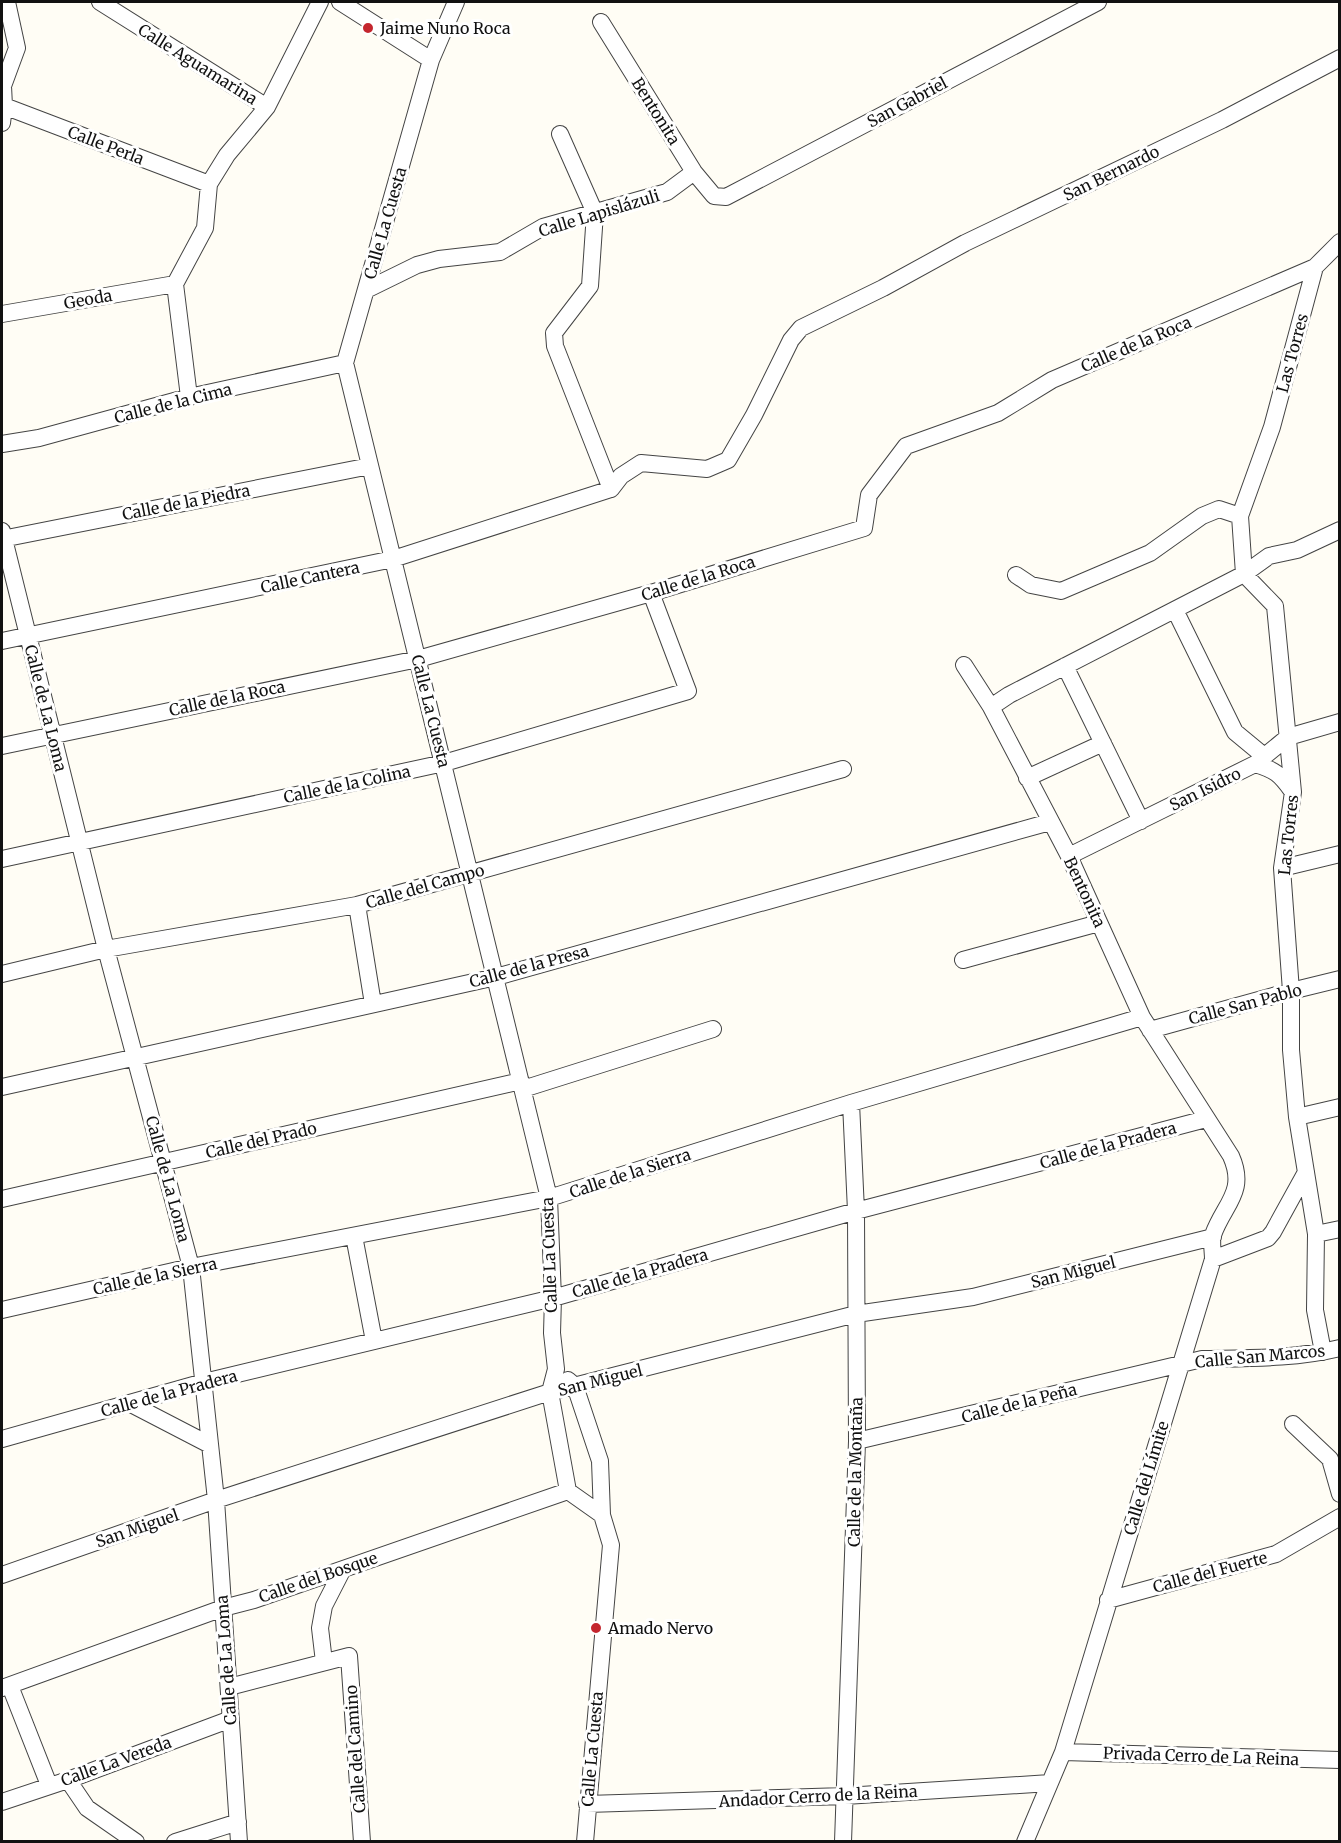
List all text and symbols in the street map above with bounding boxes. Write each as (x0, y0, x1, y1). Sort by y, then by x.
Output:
place label: Jaime Nuno Roca (379, 18, 511, 38)
street label: Calle Aguamarina (135, 19, 262, 109)
marker: Jaime Nuno Roca (361, 21, 375, 35)
street label: San Gabriel (863, 72, 951, 131)
street label: Bentonita (627, 74, 685, 149)
street label: Calle Perla (65, 121, 147, 169)
street label: San Bernardo (1060, 141, 1162, 205)
street label: Calle La Cuesta (359, 164, 411, 281)
street label: Calle Lapislázuli (536, 185, 662, 241)
street label: Geoda (62, 285, 114, 313)
street label: Las Torres (1272, 311, 1312, 395)
street label: Calle de la Roca (1078, 312, 1195, 376)
street label: Calle de la Cima (112, 379, 234, 427)
street label: Calle de la Piedra (120, 480, 252, 524)
street label: Calle de la Roca (639, 551, 758, 605)
street label: Calle Cantera (259, 557, 362, 597)
street label: Calle de La Loma (21, 643, 72, 774)
street label: Calle La Cuesta (407, 653, 455, 770)
street label: Calle de la Roca (167, 676, 287, 720)
street label: Calle de la Colina (282, 761, 413, 807)
street label: San Isidro (1166, 763, 1244, 815)
street label: Las Torres (1274, 794, 1302, 876)
street label: Bentonita (1060, 854, 1110, 931)
street label: Calle del Campo (363, 860, 487, 912)
street label: Calle de la Presa (467, 940, 591, 992)
street label: Calle San Pablo (1186, 979, 1304, 1029)
street label: Calle de La Loma (142, 1114, 195, 1245)
street label: Calle de la Pradera (1038, 1117, 1179, 1173)
street label: Calle del Prado (204, 1118, 318, 1162)
street label: Calle de la Sierra (567, 1144, 693, 1202)
street label: Calle La Cuesta (537, 1196, 561, 1313)
street label: Calle de la Pradera (570, 1244, 711, 1302)
street label: San Miguel (1029, 1252, 1117, 1292)
street label: Calle de la Sierra (91, 1253, 219, 1299)
street label: Calle San Marcos (1194, 1340, 1326, 1372)
street label: San Miguel (556, 1360, 644, 1400)
street label: Calle de la Pradera (99, 1365, 240, 1421)
street label: Calle de la Peña (959, 1379, 1079, 1427)
street label: Calle de la Montaña (844, 1396, 866, 1547)
street label: Calle del Límite (1119, 1419, 1173, 1537)
street label: San Miguel (93, 1504, 181, 1552)
street label: Calle del Bosque (256, 1547, 380, 1607)
street label: Calle del Fuerte (1151, 1547, 1269, 1597)
street label: Calle de La Loma (211, 1594, 241, 1725)
place label: Amado Nervo (607, 1618, 713, 1638)
marker: Amado Nervo (589, 1621, 603, 1635)
street label: Calle del Camino (341, 1684, 369, 1814)
street label: Calle La Cuesta (577, 1690, 607, 1807)
street label: Calle La Vereda (58, 1732, 174, 1790)
street label: Privada Cerro de La Reina (1103, 1743, 1300, 1769)
street label: Andador Cerro de la Reina (717, 1781, 918, 1811)

